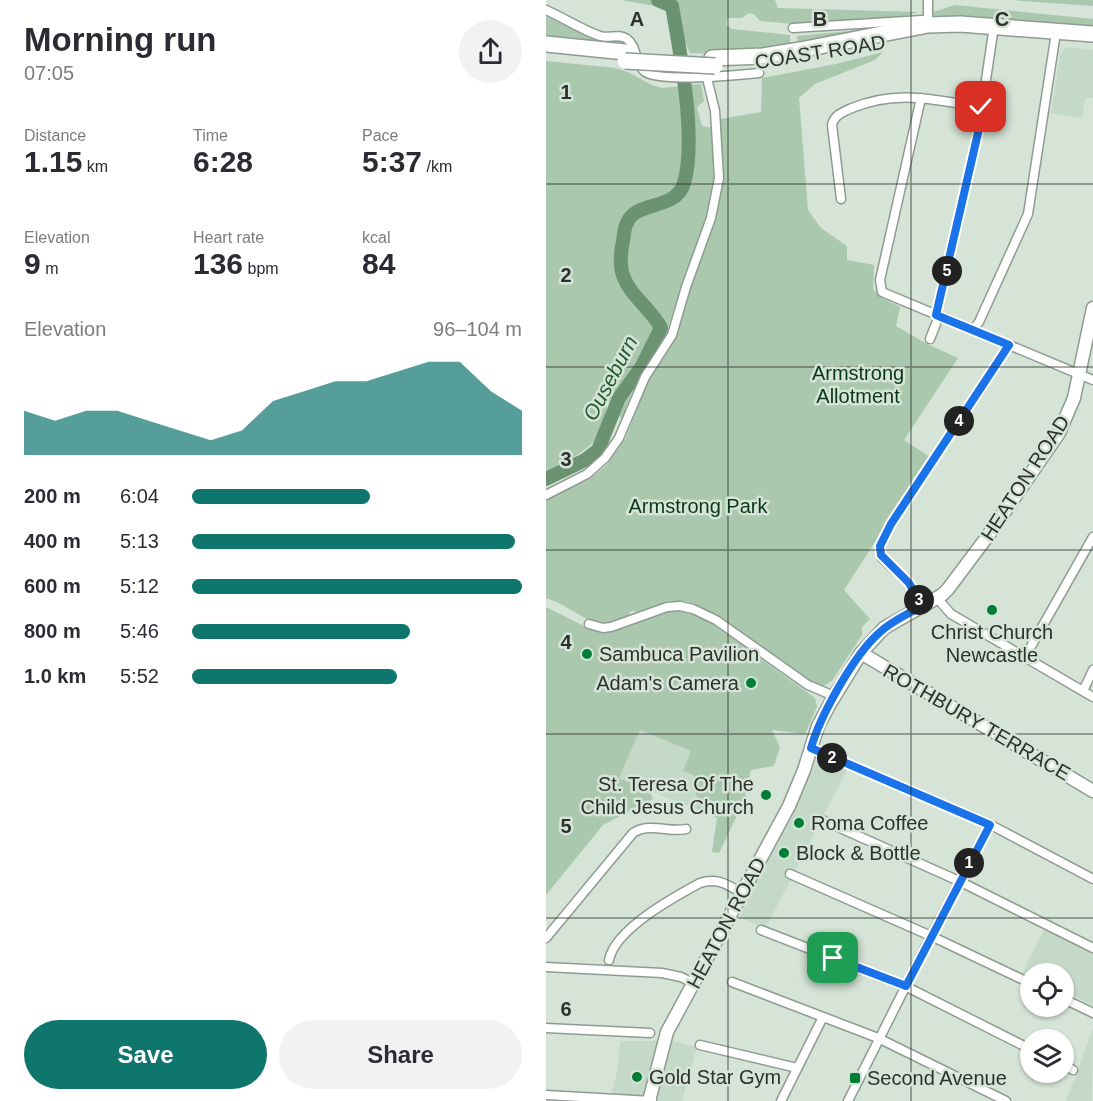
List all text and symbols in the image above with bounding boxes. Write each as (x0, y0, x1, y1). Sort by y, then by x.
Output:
text: A (630, 8, 644, 30)
text: B (813, 8, 827, 30)
text: C (995, 8, 1009, 30)
button: share (459, 20, 522, 83)
text: Morning run (24, 21, 216, 58)
street label: COAST ROAD (753, 31, 887, 73)
text: 07:05 (24, 62, 74, 84)
text: 1 (560, 81, 572, 103)
pin (955, 81, 1006, 132)
icon: check (964, 90, 997, 123)
text: Distance (24, 127, 86, 144)
text: Time (193, 127, 228, 144)
text: Pace (362, 127, 398, 144)
text: 1.15 (24, 145, 82, 178)
text: 6:28 (193, 145, 253, 178)
text: 5:37 (362, 145, 422, 178)
text: km (82, 158, 108, 175)
text: /km (422, 158, 452, 175)
text: Elevation (24, 229, 90, 246)
text: Heart rate (193, 229, 264, 246)
text: kcal (362, 229, 390, 246)
text: 9 (24, 247, 41, 280)
text: 136 (193, 247, 243, 280)
text: 84 (362, 247, 395, 280)
pin: 5 (932, 256, 962, 286)
text: m (41, 260, 58, 277)
text: bpm (243, 260, 279, 277)
text: 5 (943, 262, 951, 279)
text: 2 (560, 264, 572, 286)
text: Elevation (24, 318, 106, 340)
text: 96–104 m (433, 318, 522, 340)
water label: Ouseburn (578, 332, 642, 424)
park label: Armstrong Allotment (812, 362, 904, 407)
pin: 4 (944, 406, 974, 436)
street label: HEATON ROAD (976, 411, 1074, 545)
text: 4 (955, 412, 963, 429)
text: 3 (560, 448, 572, 470)
text: 200 m (24, 485, 81, 507)
text: 6:04 (120, 485, 159, 507)
park label: Armstrong Park (629, 495, 768, 517)
text: 400 m (24, 530, 81, 552)
text: 5:13 (120, 530, 159, 552)
text: 600 m (24, 575, 81, 597)
text: 5:12 (120, 575, 159, 597)
pin: 3 (904, 585, 934, 615)
text: 3 (915, 591, 923, 608)
marker: Christ Church Newcastle (985, 603, 999, 617)
text: 800 m (24, 620, 81, 642)
text: 5:46 (120, 620, 159, 642)
place label: Christ Church Newcastle (931, 621, 1053, 666)
text: 4 (560, 631, 572, 653)
place label: Sambuca Pavilion (599, 643, 759, 665)
marker: Sambuca Pavilion (580, 647, 594, 661)
street label: ROTHBURY TERRACE (880, 659, 1074, 785)
text: 1.0 km (24, 665, 86, 687)
text: 5:52 (120, 665, 159, 687)
place label: Adam's Camera (596, 672, 740, 694)
marker: Adam's Camera (744, 676, 758, 690)
pin: 2 (817, 743, 847, 773)
text: 2 (828, 749, 836, 766)
place label: St. Teresa Of The Child Jesus Church (581, 773, 754, 818)
marker: St. Teresa Of The Child Jesus Church (759, 788, 773, 802)
place label: Roma Coffee (811, 812, 928, 834)
text: 5 (560, 815, 572, 837)
marker: Roma Coffee (792, 816, 806, 830)
place label: Block & Bottle (796, 842, 921, 864)
marker: Block & Bottle (777, 846, 791, 860)
pin: 1 (954, 848, 984, 878)
street label: HEATON ROAD (682, 854, 770, 992)
text: 1 (965, 854, 973, 871)
pin (807, 932, 858, 983)
icon: arrive (816, 941, 849, 974)
map controls (1020, 963, 1074, 1083)
button: locate (1020, 963, 1074, 1017)
text: 6 (560, 998, 572, 1020)
button: Save (24, 1020, 267, 1089)
button: Share (279, 1020, 522, 1089)
button: layers (1020, 1029, 1074, 1083)
place label: Gold Star Gym (649, 1066, 781, 1088)
place label: Second Avenue (867, 1067, 1007, 1089)
marker: Gold Star Gym (630, 1070, 644, 1084)
marker: Second Avenue (848, 1071, 862, 1085)

